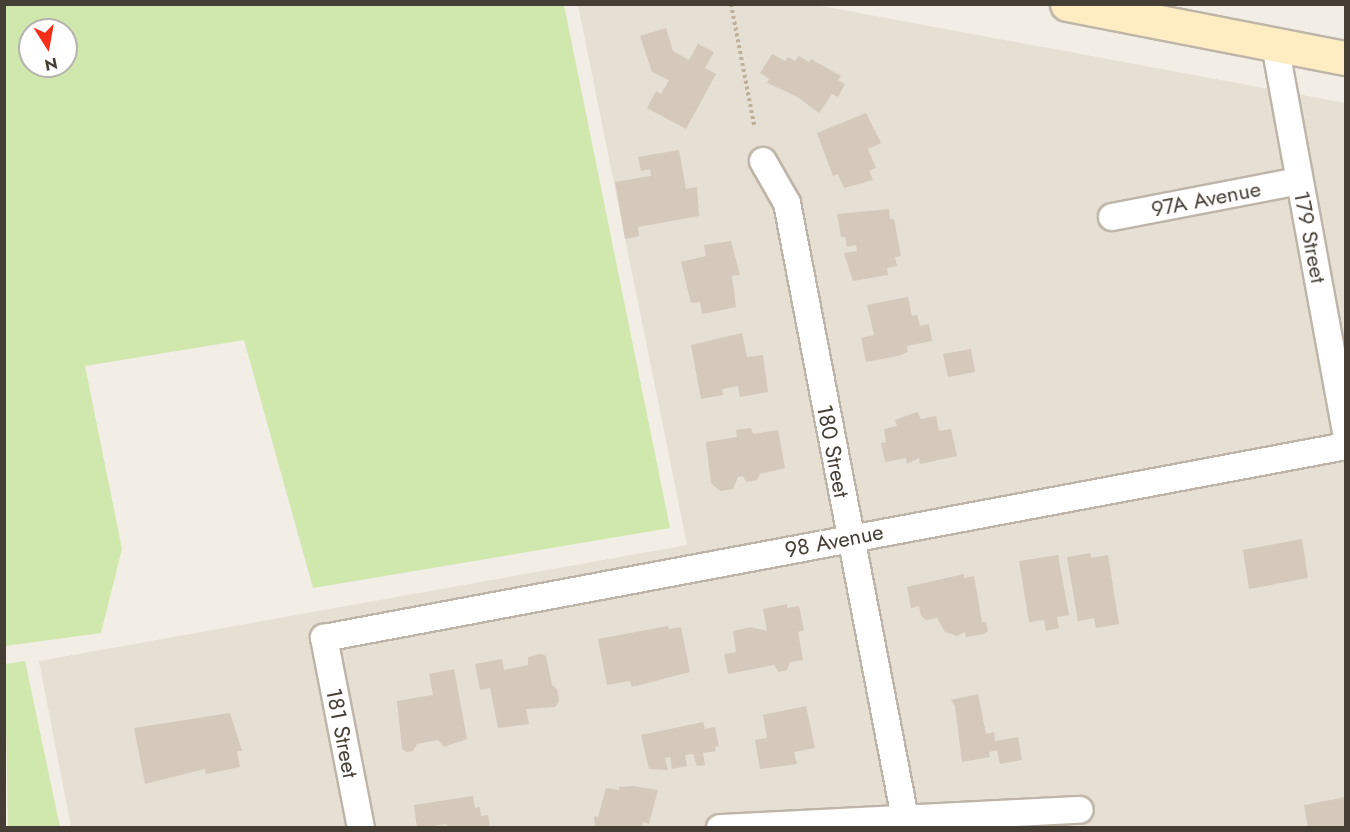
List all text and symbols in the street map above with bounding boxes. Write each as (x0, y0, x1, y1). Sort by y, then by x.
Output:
north arrow (18, 18, 78, 78)
text: N (43, 52, 60, 77)
street label: 97A Avenue (1149, 175, 1263, 223)
street label: 179 Street (1288, 189, 1332, 285)
street label: 180 Street (811, 402, 855, 500)
street label: 98 Avenue (782, 519, 886, 563)
street label: 181 Street (320, 686, 364, 780)

